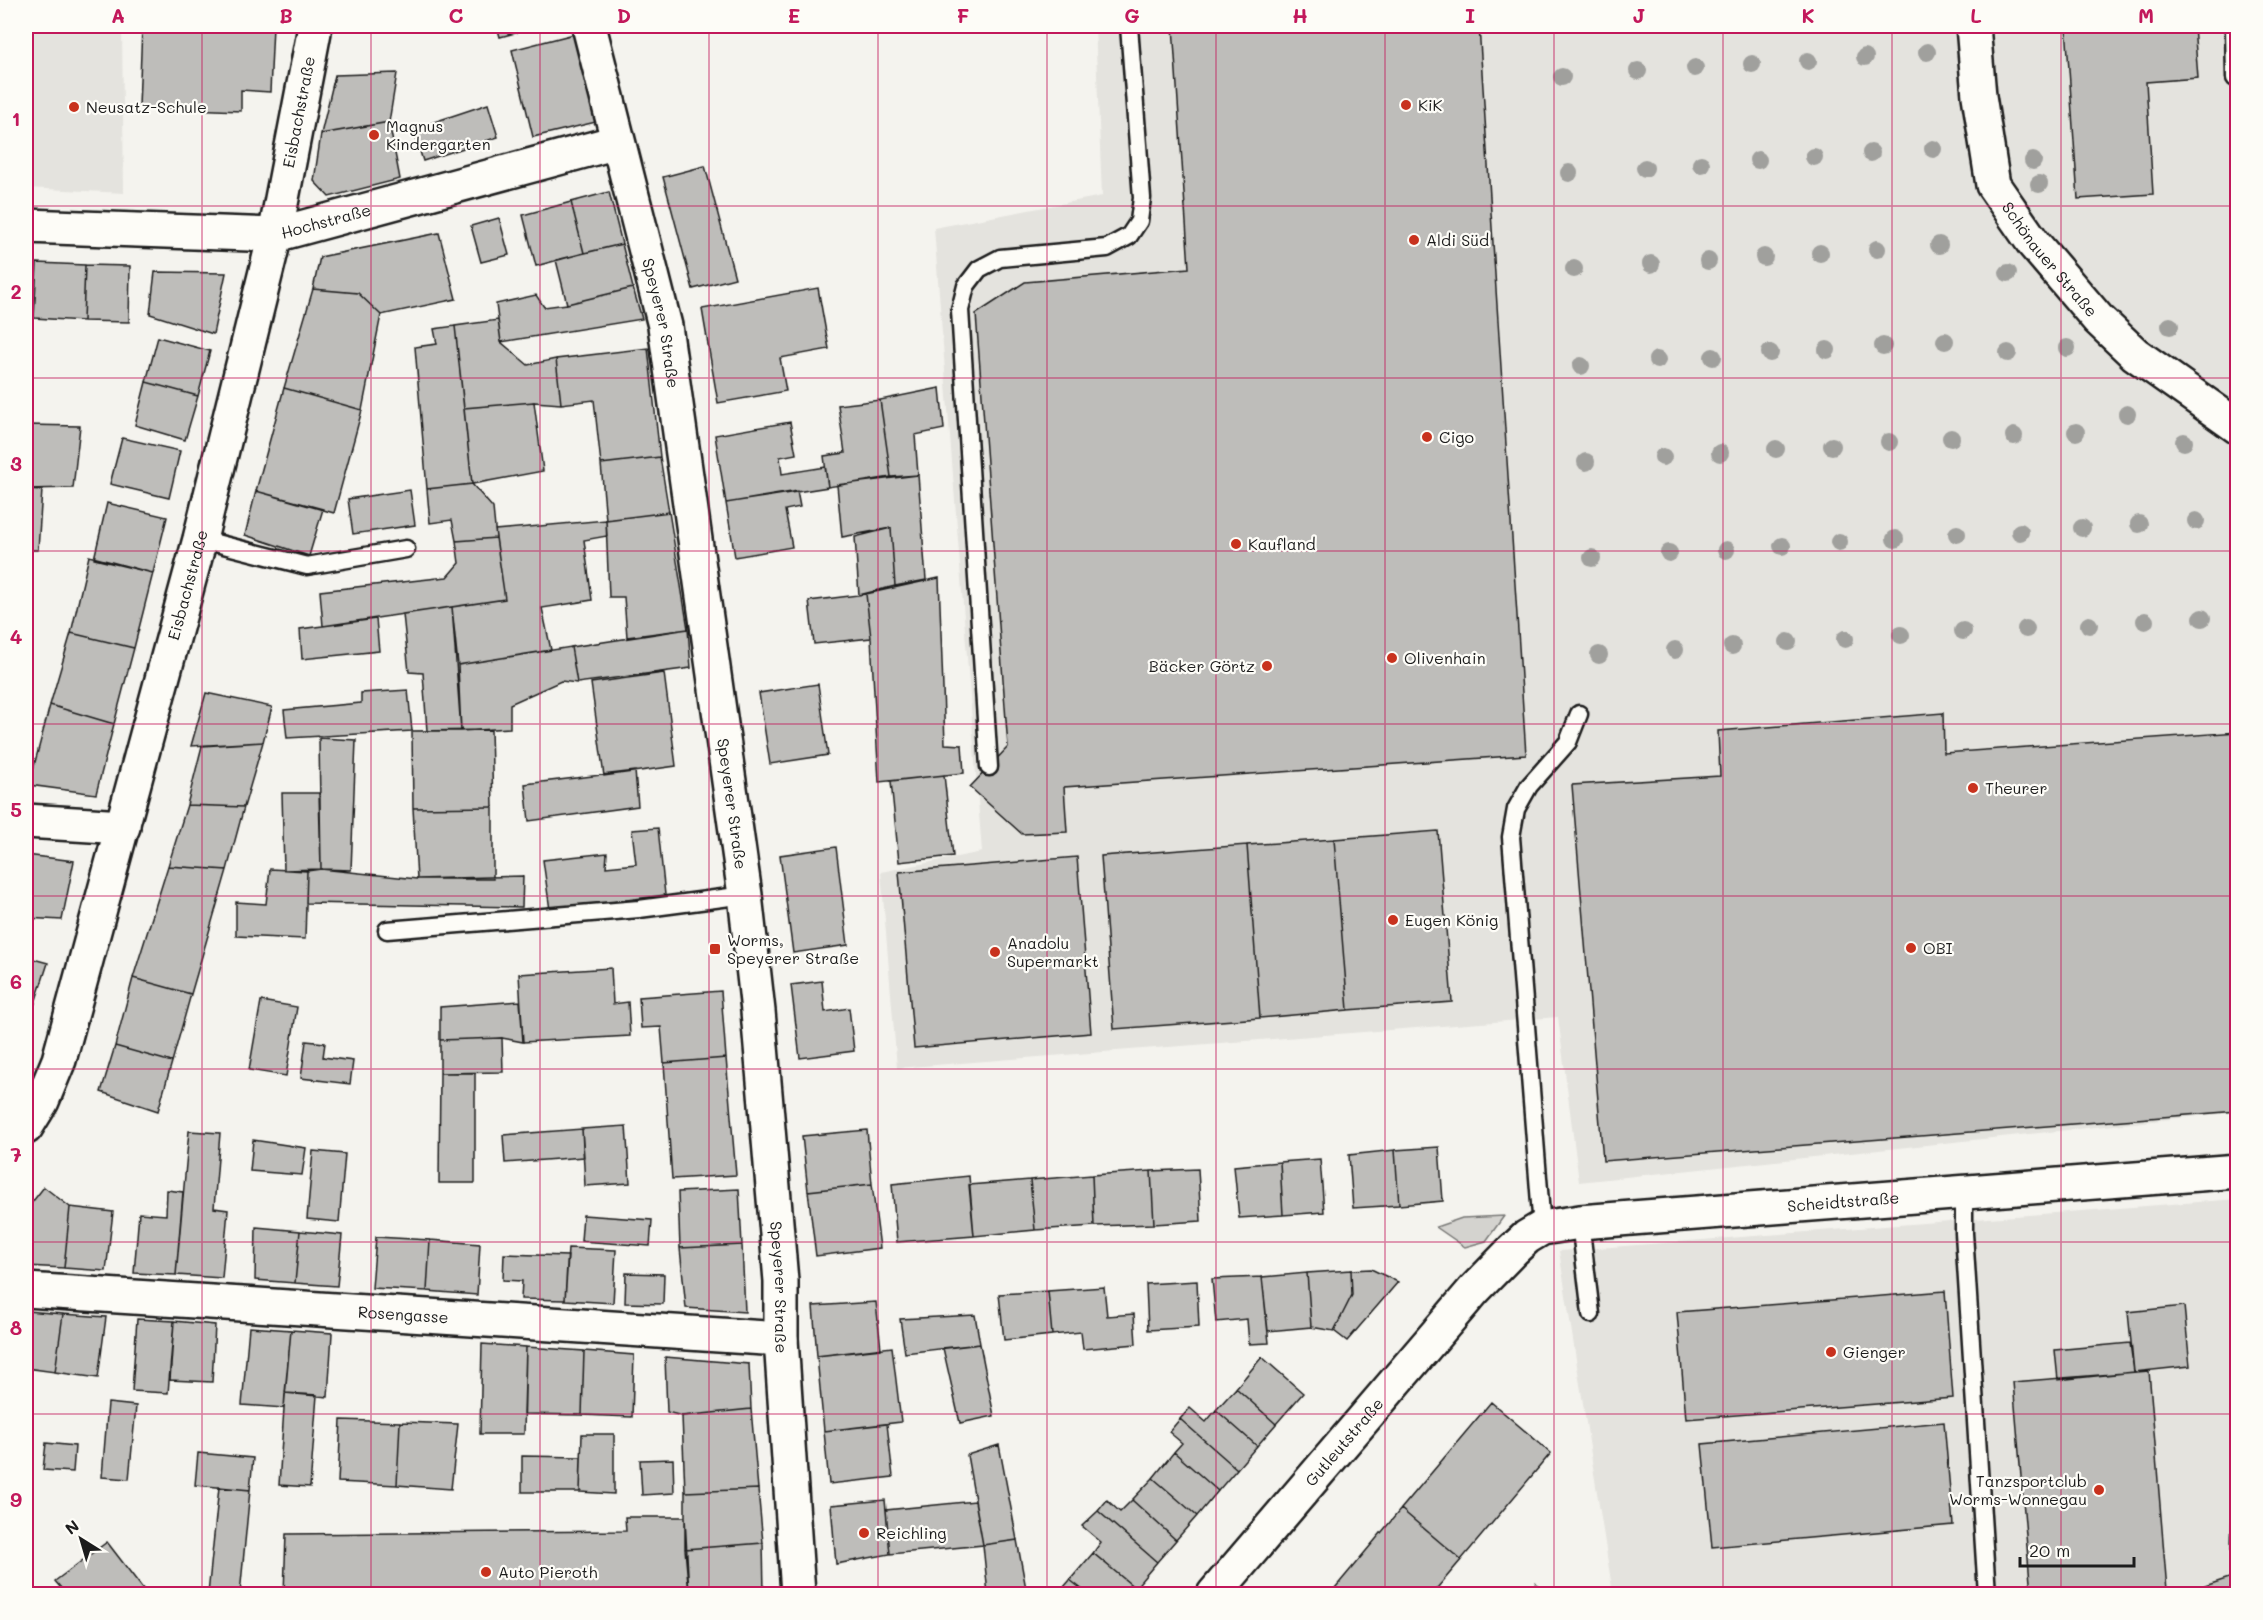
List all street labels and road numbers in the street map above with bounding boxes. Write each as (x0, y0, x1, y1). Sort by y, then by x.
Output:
street label: Eisbachstraße (277, 54, 319, 170)
street label: Schönauer Straße (1998, 197, 2103, 321)
street label: Hochstraße (279, 198, 373, 243)
street label: Speyerer Straße (638, 256, 685, 389)
street label: Eisbachstraße (162, 528, 212, 642)
street label: Speyerer Straße (713, 737, 752, 871)
street label: Scheidtstraße (1786, 1186, 1900, 1216)
street label: Speyerer Straße (766, 1220, 793, 1354)
street label: Rosengasse (357, 1301, 449, 1327)
street label: Gutleutstraße (1300, 1393, 1387, 1490)

